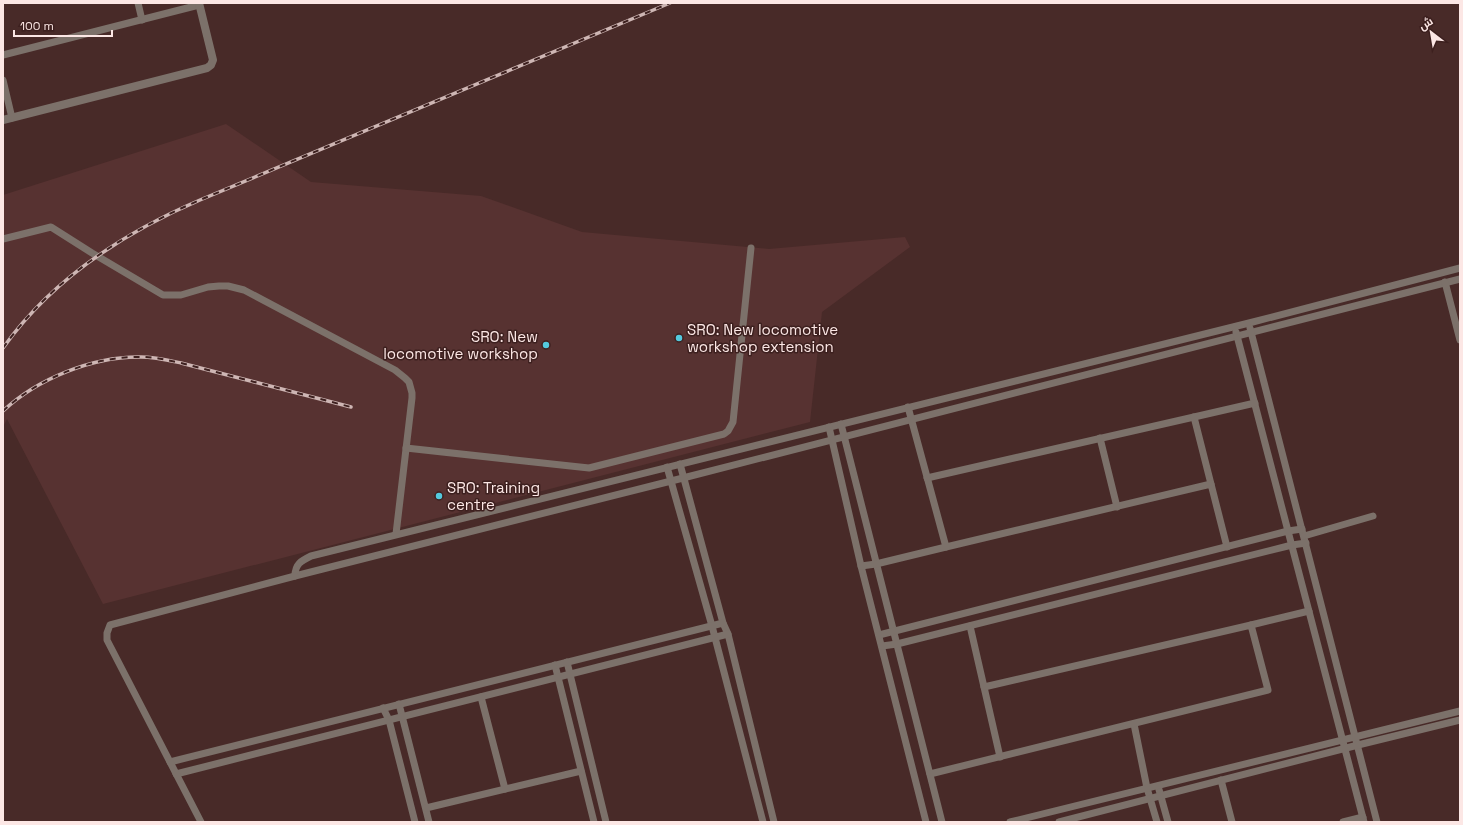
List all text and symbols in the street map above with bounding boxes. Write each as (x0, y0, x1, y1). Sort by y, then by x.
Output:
scale bar (14, 12, 112, 38)
north arrow (1411, 12, 1451, 52)
text: ش (1416, 14, 1436, 33)
text: 100 m (20, 18, 54, 34)
place label: SRO: New locomotive workshop extension (687, 320, 838, 356)
place label: SRO: New locomotive workshop (383, 327, 538, 363)
marker: SRO: New locomotive workshop extension (674, 333, 684, 343)
marker: SRO: New locomotive workshop (541, 340, 551, 350)
place label: SRO: Training centre (447, 478, 540, 514)
marker: SRO: Training centre (434, 491, 444, 501)

